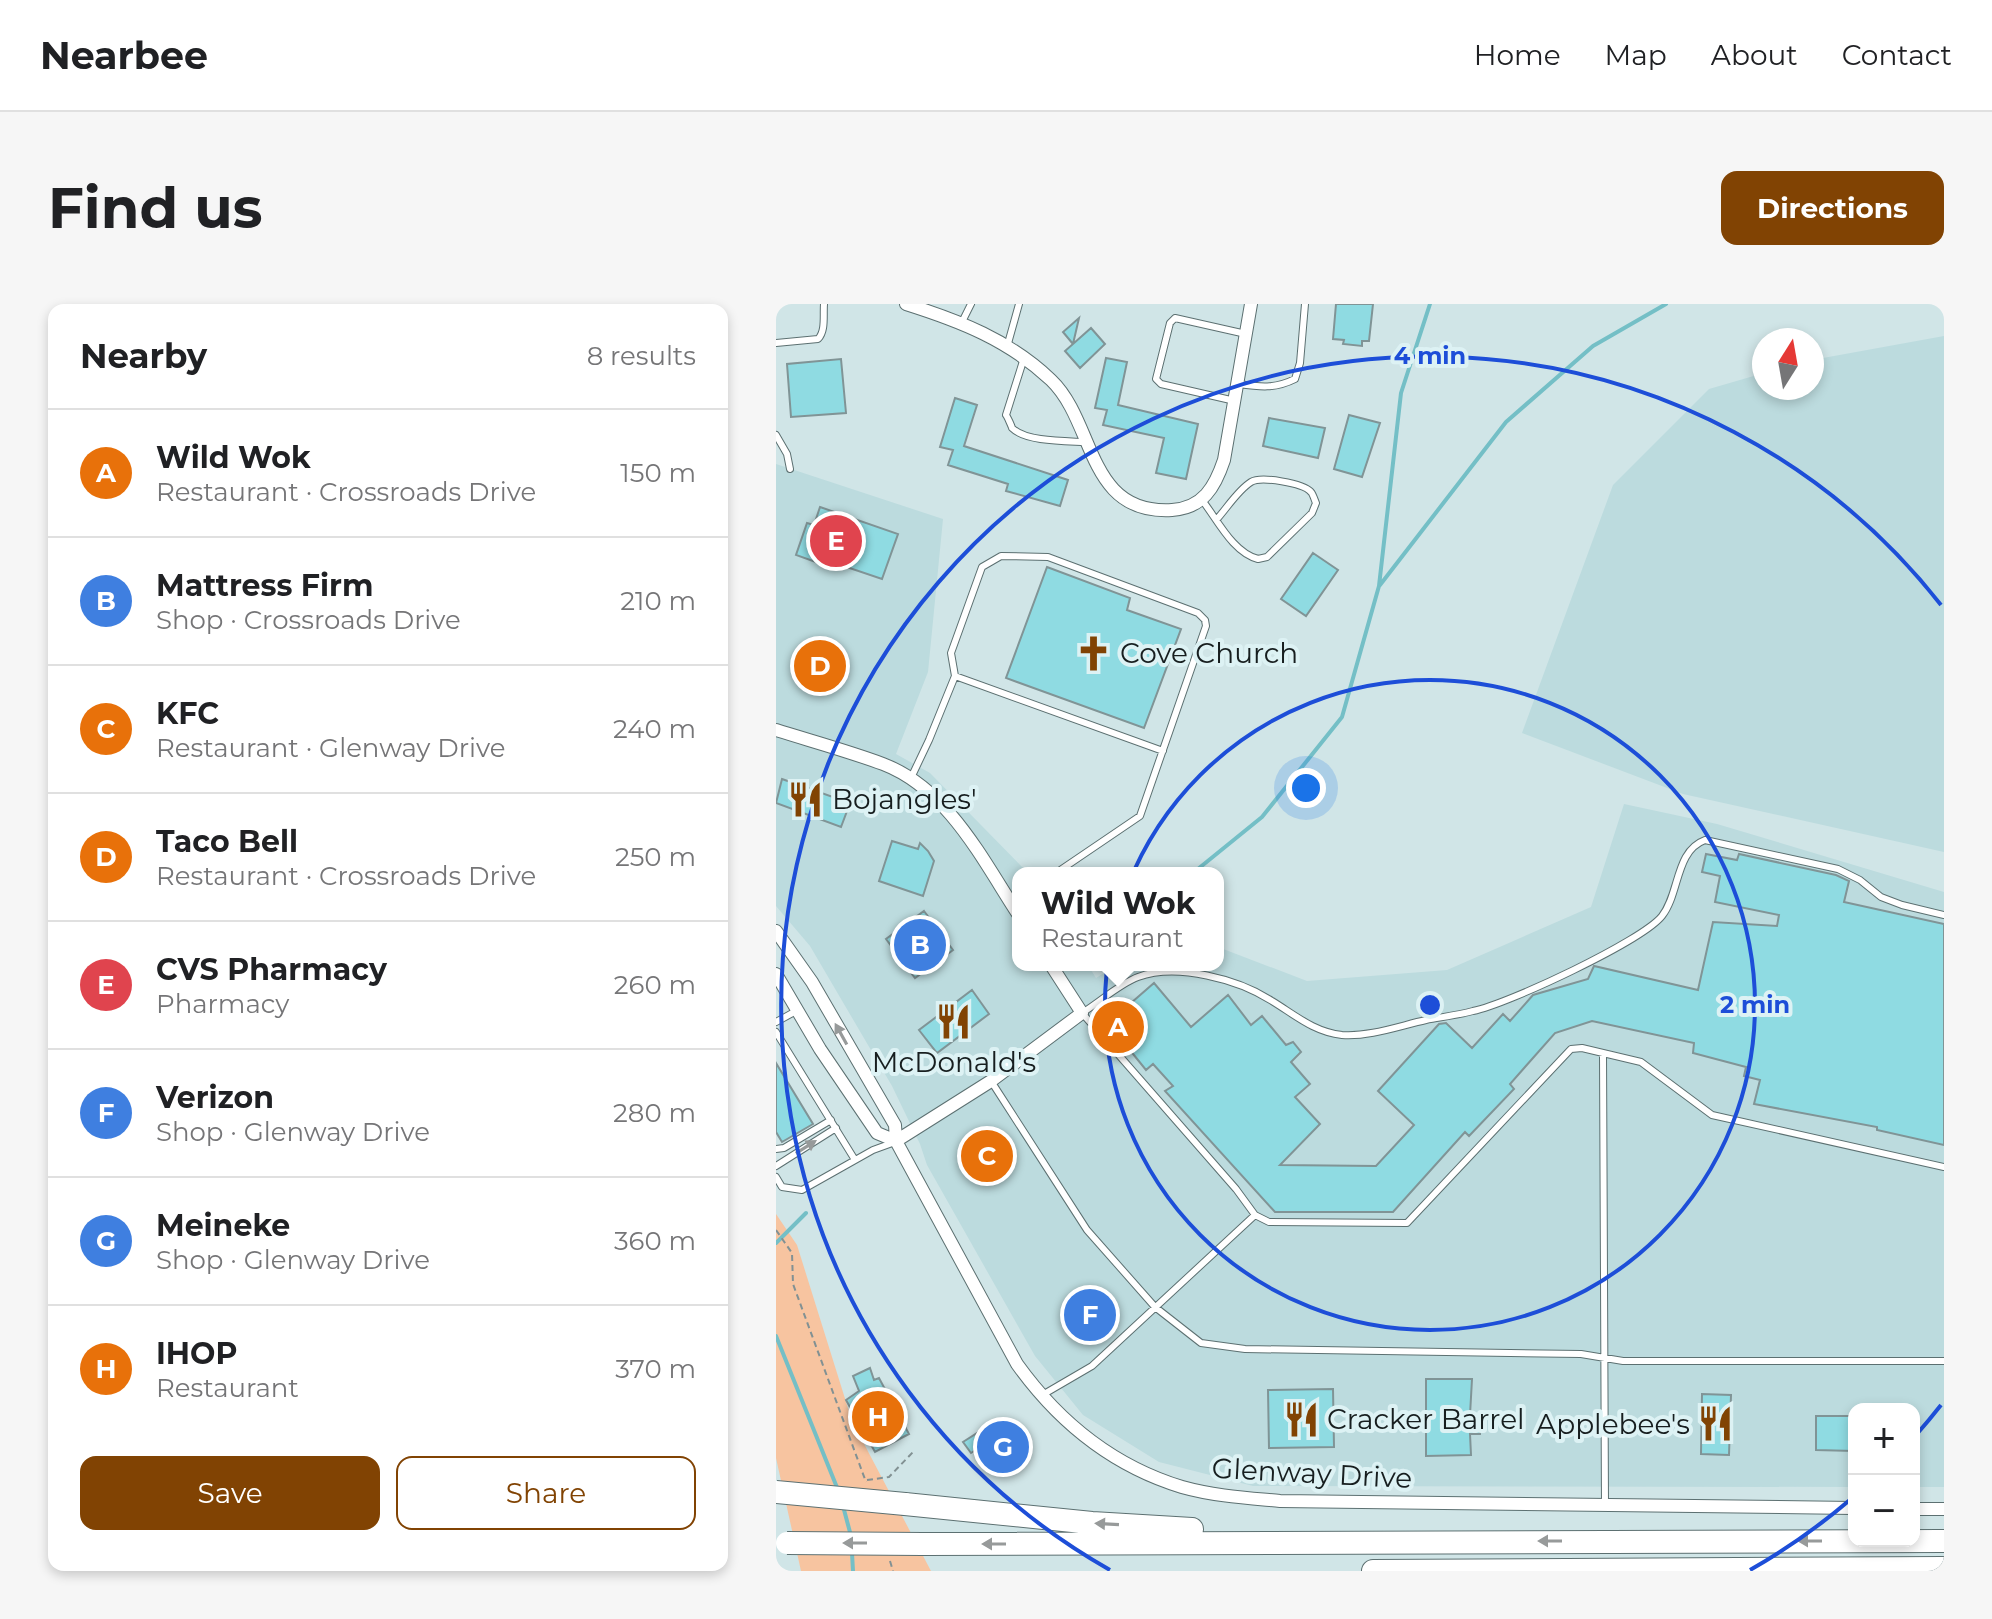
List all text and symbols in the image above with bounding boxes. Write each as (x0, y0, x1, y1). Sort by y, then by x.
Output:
text: Nearbee (40, 32, 208, 79)
text: Home (1474, 38, 1561, 72)
text: Map (1605, 38, 1667, 72)
text: About (1711, 38, 1798, 72)
text: Contact (1842, 38, 1952, 72)
button: Directions (1721, 171, 1944, 245)
text: Find us (48, 174, 262, 242)
north arrow (1752, 328, 1824, 400)
text: Nearby (80, 335, 207, 377)
text: 8 results (587, 340, 696, 372)
text: 4 min (1394, 341, 1466, 370)
text: Wild Wok (156, 439, 311, 476)
text: A (96, 457, 116, 489)
text: 150 m (620, 457, 696, 489)
text: Restaurant · Crossroads Drive (156, 476, 536, 508)
pin: E (810, 511, 862, 571)
text: Mattress Firm (156, 567, 373, 604)
text: B (96, 585, 116, 617)
text: 210 m (620, 585, 696, 617)
text: Shop · Crossroads Drive (156, 604, 461, 636)
church icon: Cove Church (1075, 634, 1113, 672)
pin: D (794, 636, 846, 696)
place label: Cove Church (1120, 636, 1298, 670)
text: KFC (156, 695, 219, 732)
text: C (97, 713, 115, 745)
text: 240 m (613, 713, 696, 745)
text: Restaurant · Glenway Drive (156, 732, 505, 764)
your location (1286, 768, 1326, 808)
restaurant icon: Bojangles' (787, 780, 825, 818)
place label: Bojangles' (832, 782, 977, 816)
text: Taco Bell (156, 823, 298, 860)
text: D (95, 841, 117, 873)
text: 250 m (615, 841, 696, 873)
text: Restaurant · Crossroads Drive (156, 860, 536, 892)
popup (1012, 867, 1224, 971)
text: Wild Wok (1041, 885, 1195, 922)
pin: B (894, 915, 946, 975)
text: Restaurant (1041, 922, 1184, 954)
text: CVS Pharmacy (156, 951, 387, 988)
text: E (97, 969, 115, 1001)
text: 260 m (614, 969, 696, 1001)
text: Pharmacy (156, 988, 289, 1020)
text: 2 min (1720, 990, 1790, 1019)
centre of rings (1416, 991, 1444, 1019)
pin: A (1092, 997, 1144, 1057)
restaurant icon: McDonald's (935, 1003, 973, 1041)
one-way arrow (834, 1023, 848, 1045)
place label: McDonald's (872, 1045, 1036, 1079)
text: Verizon (156, 1079, 274, 1116)
text: F (98, 1097, 114, 1129)
text: 280 m (613, 1097, 696, 1129)
text: Shop · Glenway Drive (156, 1116, 430, 1148)
pin: C (961, 1126, 1013, 1186)
one-way arrow (795, 1141, 817, 1155)
text: Meineke (156, 1207, 290, 1244)
text: G (96, 1225, 116, 1257)
text: 360 m (614, 1225, 696, 1257)
text: Shop · Glenway Drive (156, 1244, 430, 1276)
pin: F (1064, 1285, 1116, 1345)
text: IHOP (156, 1335, 237, 1372)
text: H (95, 1353, 117, 1385)
text: 370 m (615, 1353, 696, 1385)
text: Restaurant (156, 1372, 299, 1404)
pin: H (852, 1387, 904, 1447)
restaurant icon: Cracker Barrel (1282, 1400, 1320, 1438)
place label: Cracker Barrel (1327, 1402, 1525, 1436)
map controls (1848, 1403, 1920, 1547)
button: + (1848, 1403, 1920, 1475)
restaurant icon: Applebee's (1697, 1405, 1735, 1443)
place label: Applebee's (1536, 1407, 1690, 1441)
pin: G (977, 1417, 1029, 1477)
street label: Glenway Drive (1211, 1451, 1413, 1495)
button: Save (80, 1456, 380, 1530)
button: Share (396, 1456, 696, 1530)
button: − (1848, 1475, 1920, 1547)
one-way arrow (1094, 1517, 1119, 1530)
one-way arrow (1537, 1535, 1562, 1547)
one-way arrow (1797, 1535, 1822, 1547)
one-way arrow (842, 1537, 867, 1550)
one-way arrow (981, 1537, 1006, 1550)

